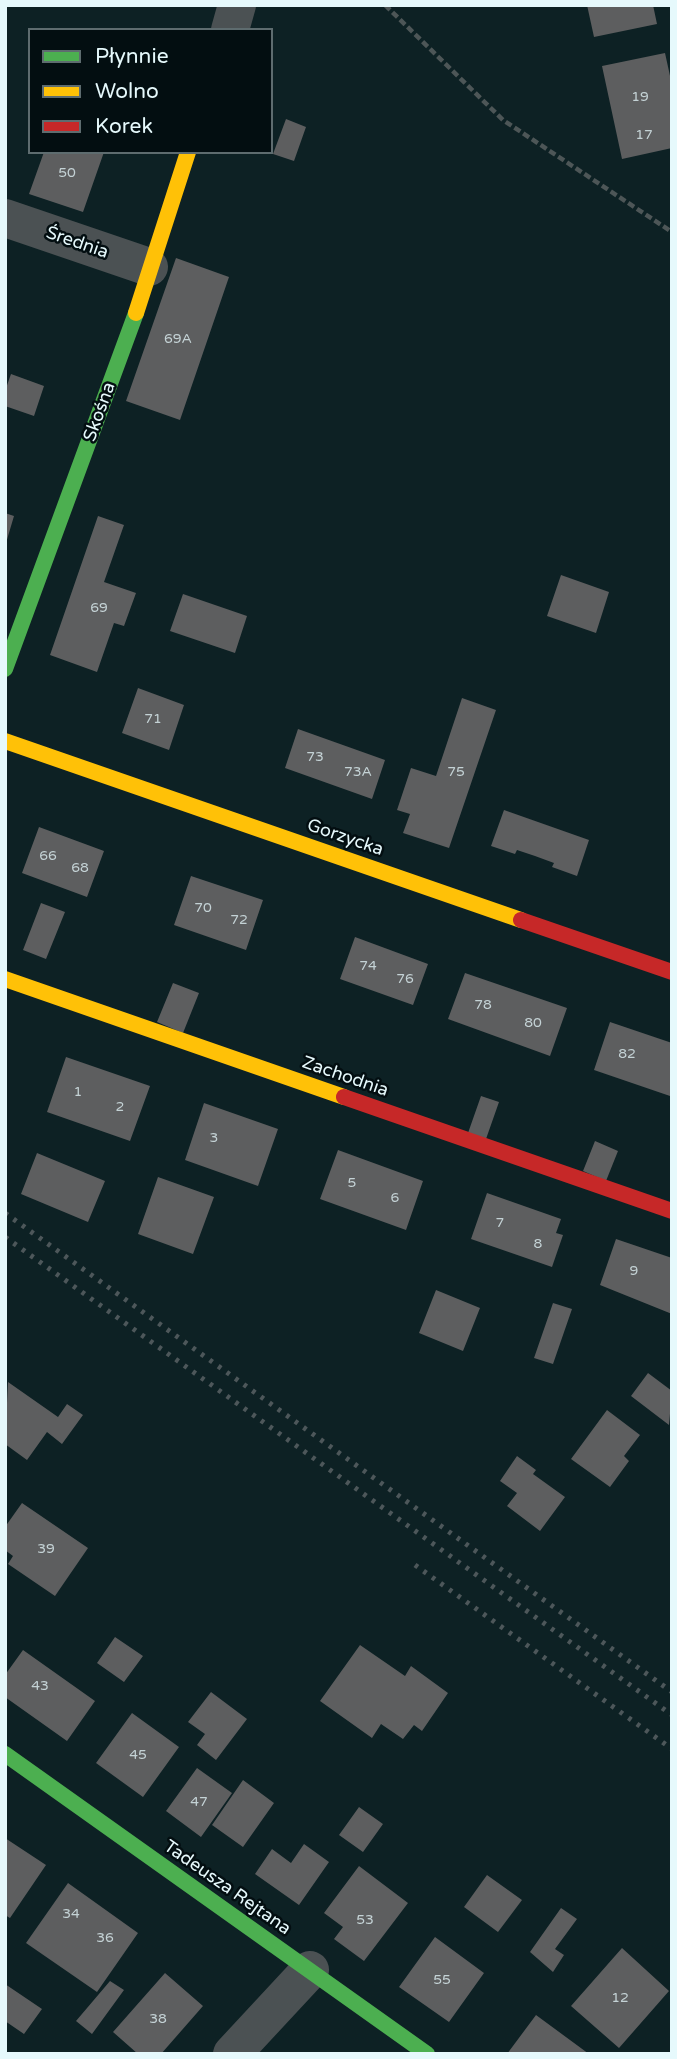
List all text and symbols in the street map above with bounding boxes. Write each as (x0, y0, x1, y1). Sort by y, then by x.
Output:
legend (28, 28, 273, 154)
text: Płynnie (95, 44, 169, 69)
text: Wolno (95, 79, 159, 104)
house number: 19 (631, 89, 649, 105)
text: Korek (95, 114, 153, 139)
house number: 17 (635, 127, 653, 143)
house number: 50 (58, 165, 76, 181)
street label: Średnia (43, 222, 111, 264)
house number: 69A (164, 331, 192, 347)
street label: Skośna (79, 380, 121, 444)
house number: 69 (90, 600, 108, 616)
house number: 71 (144, 711, 162, 727)
house number: 73 (306, 749, 324, 765)
house number: 73A (344, 764, 372, 780)
house number: 75 (447, 764, 465, 780)
street label: Gorzycka (304, 815, 386, 861)
house number: 66 (39, 848, 57, 864)
house number: 68 (71, 860, 89, 876)
house number: 70 (194, 900, 212, 916)
house number: 72 (230, 912, 248, 928)
house number: 74 (359, 958, 377, 974)
house number: 76 (396, 971, 414, 987)
house number: 78 (474, 997, 492, 1013)
house number: 80 (524, 1015, 542, 1031)
house number: 82 (618, 1046, 636, 1062)
street label: Zachodnia (299, 1052, 391, 1102)
house number: 1 (74, 1084, 82, 1100)
house number: 2 (116, 1099, 124, 1115)
house number: 3 (210, 1130, 218, 1146)
house number: 5 (348, 1175, 356, 1191)
house number: 6 (391, 1190, 399, 1206)
house number: 7 (496, 1215, 504, 1231)
house number: 8 (534, 1236, 542, 1252)
house number: 9 (630, 1263, 638, 1279)
house number: 39 (37, 1541, 55, 1557)
house number: 43 (31, 1678, 49, 1694)
house number: 45 (129, 1747, 147, 1763)
house number: 47 (190, 1794, 208, 1810)
street label: Tadeusza Rejtana (159, 1836, 295, 1940)
house number: 34 (62, 1906, 80, 1922)
house number: 53 (356, 1912, 374, 1928)
house number: 36 (96, 1930, 114, 1946)
house number: 55 (433, 1972, 451, 1988)
house number: 12 (611, 1990, 629, 2006)
house number: 38 (149, 2011, 167, 2027)

